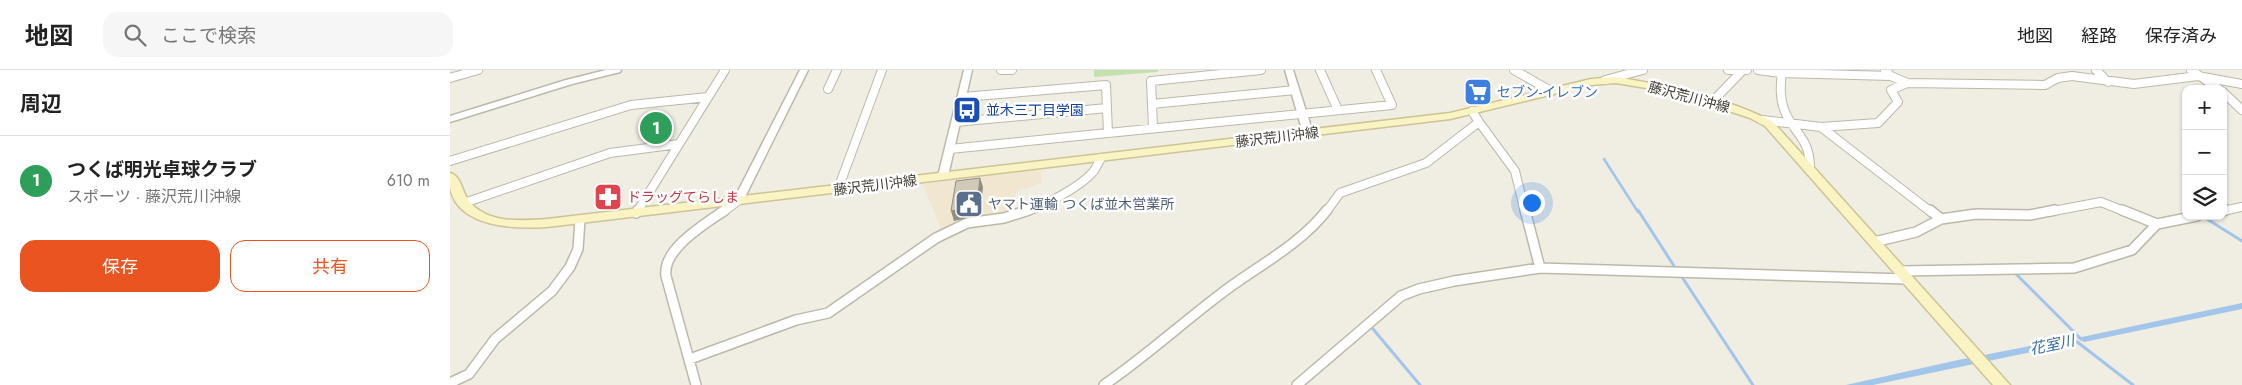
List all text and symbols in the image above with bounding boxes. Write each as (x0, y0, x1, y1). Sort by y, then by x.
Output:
search box (103, 12, 453, 57)
text: 地図 (25, 18, 73, 53)
icon: search (121, 21, 149, 49)
text: ここで検索 (161, 22, 256, 49)
text: 地図 (2017, 23, 2053, 49)
text: 経路 (2081, 23, 2117, 49)
text: 保存済み (2145, 23, 2217, 49)
street label: 藤沢荒川沖線 (1646, 76, 1732, 118)
supermarket icon: セブン-イレブン (1463, 77, 1493, 107)
place label: セブン-イレブン (1497, 82, 1598, 102)
map controls (2182, 85, 2227, 220)
button: + (2182, 85, 2227, 130)
text: 周辺 (20, 89, 62, 119)
bus stop icon: 並木三丁目学園 (952, 95, 982, 125)
place label: 並木三丁目学園 (986, 100, 1084, 120)
pin: 1 (640, 109, 672, 147)
street label: 藤沢荒川沖線 (1234, 122, 1320, 152)
button: − (2182, 130, 2227, 175)
text: つくば明光卓球クラブ (67, 156, 257, 183)
text: 1 (32, 169, 40, 192)
text: 610 m (387, 169, 430, 192)
street label: 藤沢荒川沖線 (832, 170, 918, 200)
button: layers (2182, 175, 2227, 220)
pharmacy icon: ドラッグてらしま (593, 182, 623, 212)
text: スポーツ · 藤沢荒川沖線 (67, 185, 241, 208)
place label: ドラッグてらしま (627, 187, 739, 207)
public building icon: ヤマト運輸 つくば並木営業所 (954, 189, 984, 219)
your location (1519, 190, 1545, 216)
place label: ヤマト運輸 つくば並木営業所 (988, 194, 1174, 214)
button: 保存 (20, 240, 220, 292)
button: 共有 (230, 240, 430, 292)
water label: 花室川 (2028, 329, 2078, 360)

